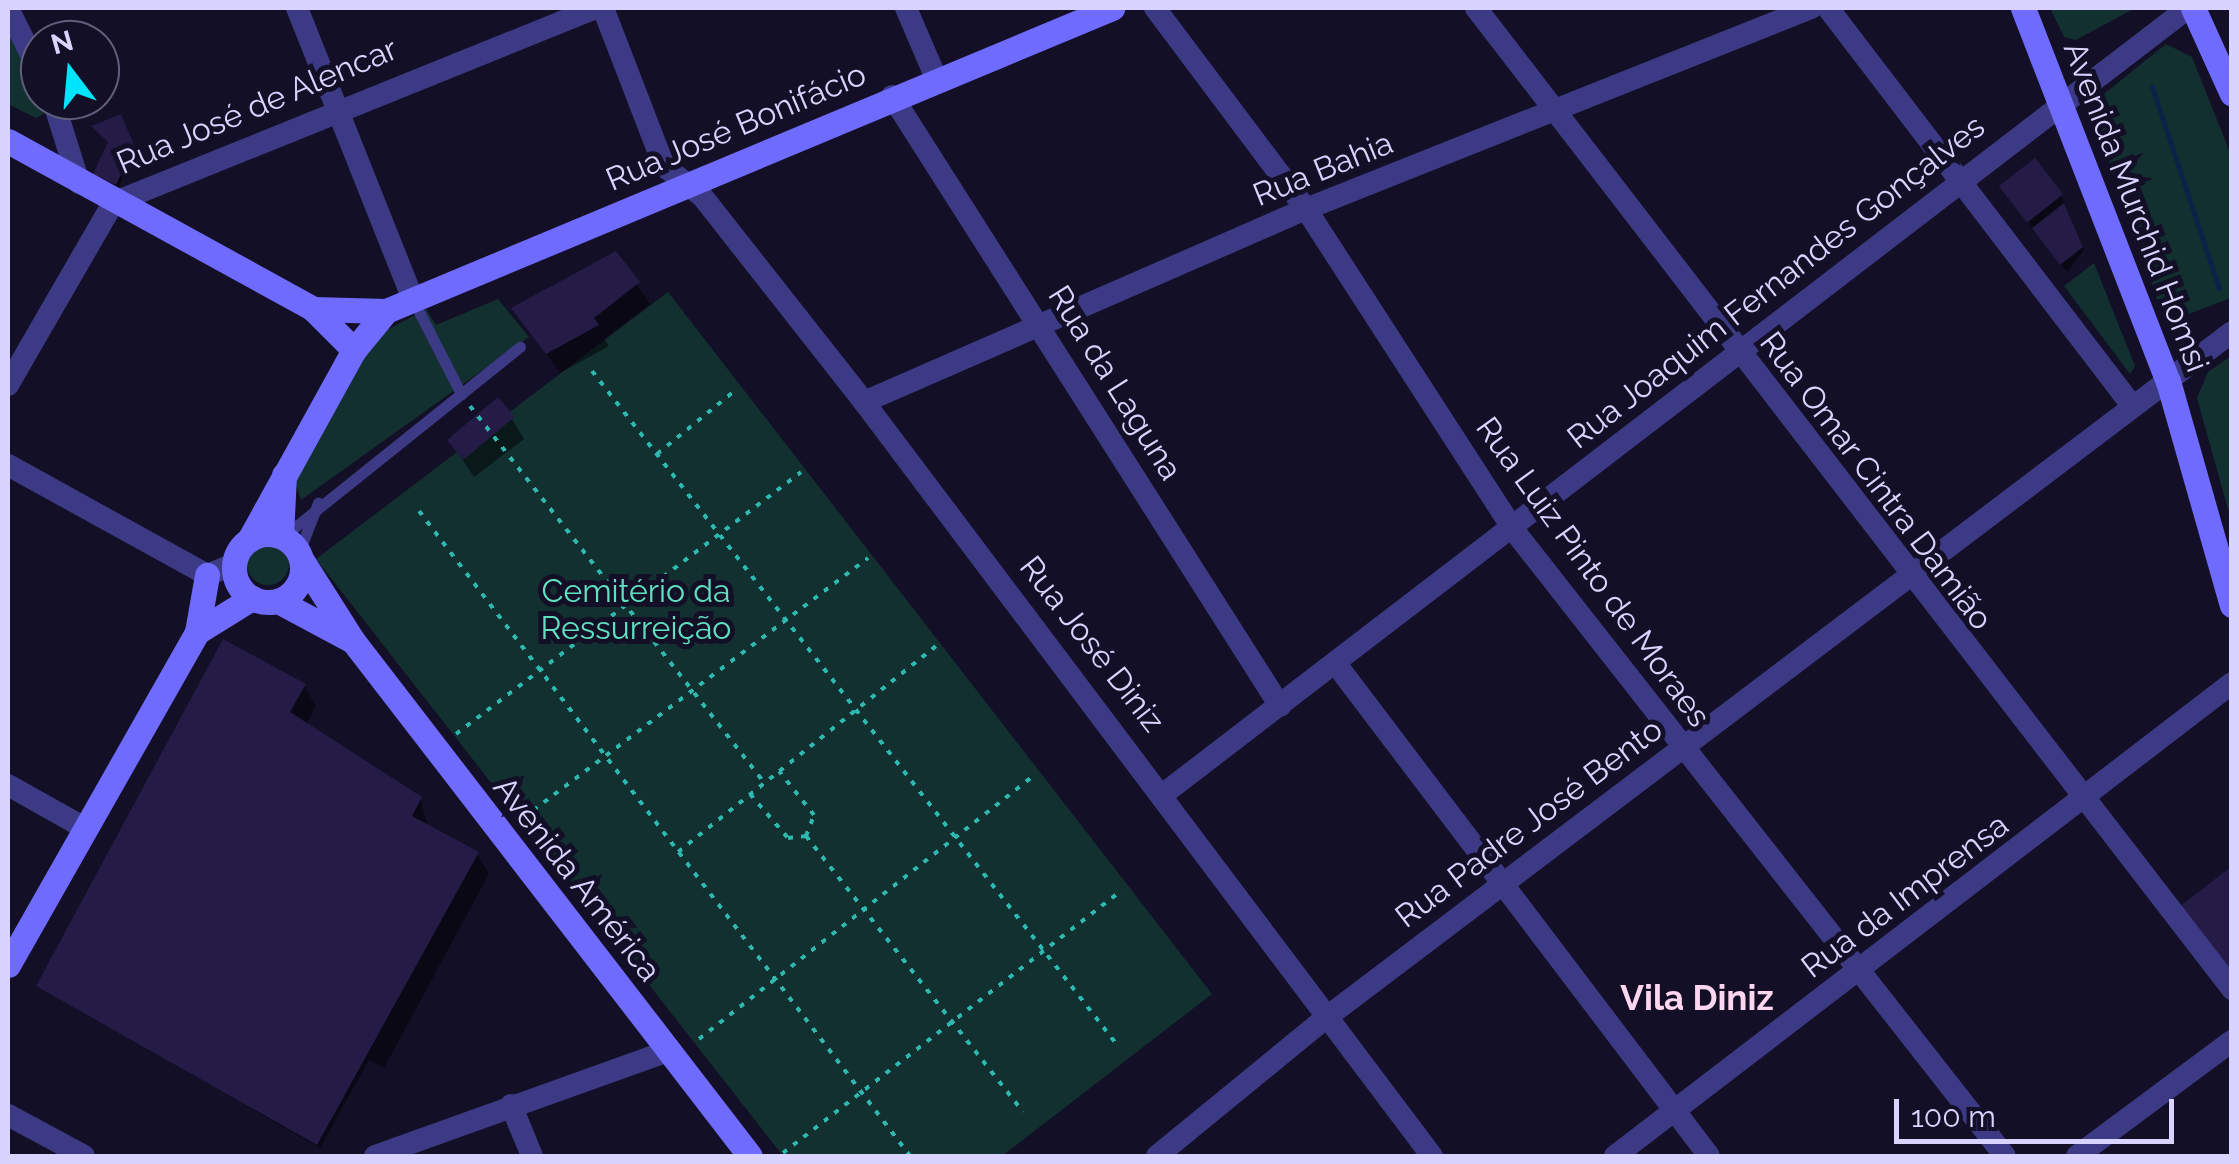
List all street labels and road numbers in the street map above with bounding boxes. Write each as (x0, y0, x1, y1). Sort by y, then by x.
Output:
street label: Rua José de Alencar (110, 29, 404, 183)
street label: Avenida Murchid Homsi (2055, 37, 2217, 377)
street label: Rua José Bonifácio (600, 55, 872, 199)
street label: Rua Joaquim Fernandes Gonçalves (1559, 107, 1993, 457)
street label: Rua Bahia (1248, 124, 1398, 214)
street label: Rua da Laguna (1040, 279, 1190, 487)
street label: Rua Omar Cintra Damião (1751, 324, 2001, 638)
street label: Rua Luiz Pinto de Moraes (1468, 410, 1718, 734)
street label: Rua José Diniz (1011, 548, 1173, 740)
street label: Rua Padre José Bento (1388, 710, 1670, 936)
street label: Avenida América (485, 769, 669, 989)
street label: Rua da Imprensa (1794, 806, 2016, 986)

